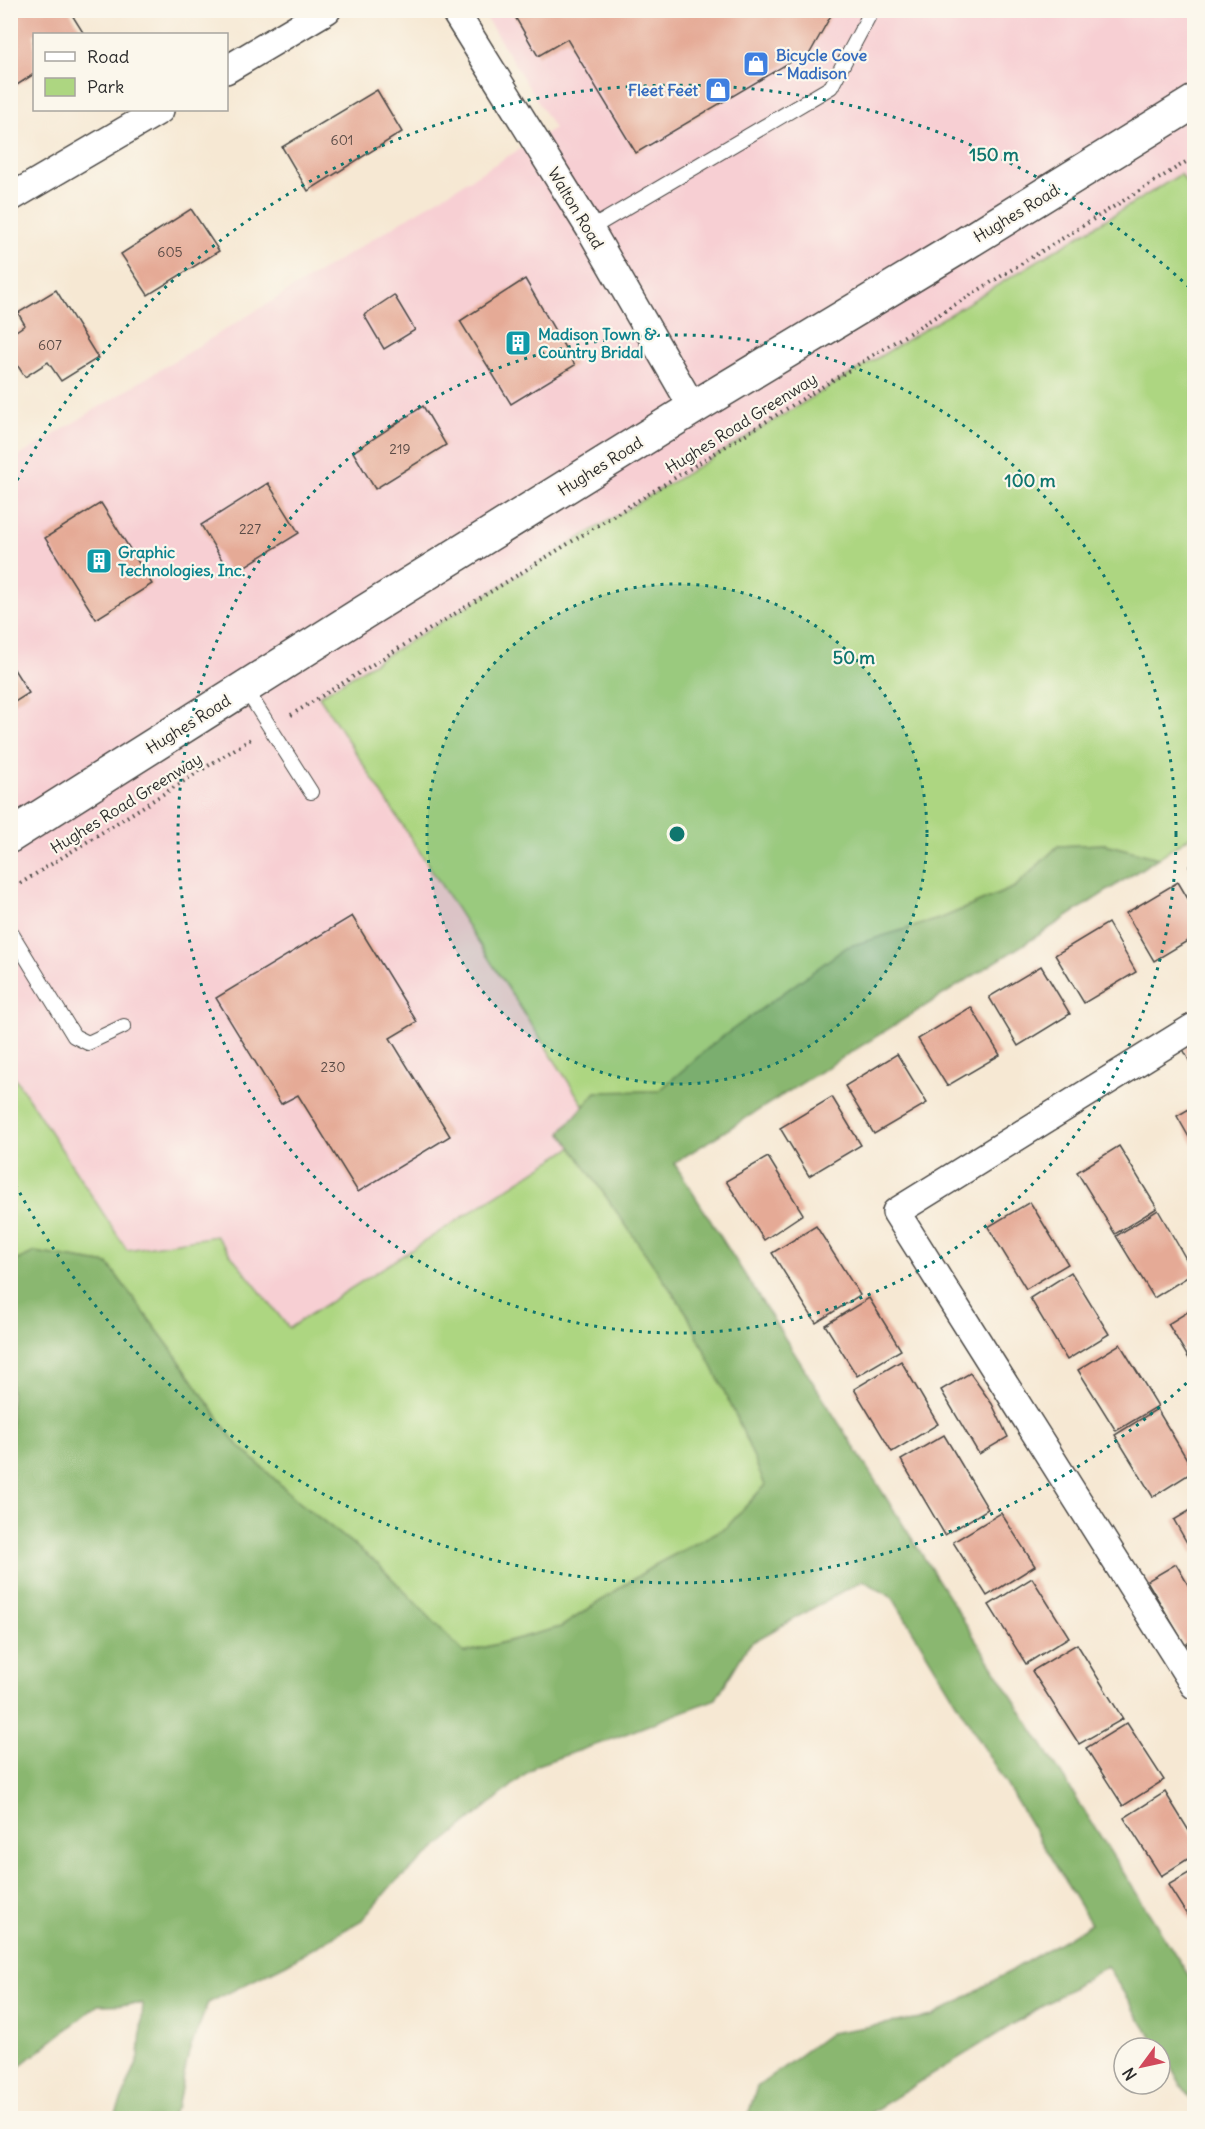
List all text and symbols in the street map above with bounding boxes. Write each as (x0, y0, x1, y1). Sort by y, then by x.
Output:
legend (33, 33, 228, 111)
text: Road (87, 45, 130, 68)
place label: Bicycle Cove - Madison (776, 45, 868, 83)
shop icon: Bicycle Cove - Madison (741, 49, 771, 79)
text: Park (87, 75, 124, 98)
shop icon: Fleet Feet (703, 75, 733, 105)
place label: Fleet Feet (628, 80, 699, 100)
house number: 601 (331, 131, 353, 149)
text: 150 m (969, 143, 1019, 166)
street label: Walton Road (544, 164, 608, 252)
street label: Hughes Road (970, 180, 1062, 246)
house number: 605 (157, 243, 183, 261)
place label: Madison Town & Country Bridal (538, 324, 657, 363)
building icon: Madison Town & Country Bridal (503, 328, 533, 358)
house number: 607 (38, 336, 62, 354)
street label: Hughes Road Greenway (662, 368, 820, 478)
street label: Hughes Road (554, 432, 646, 500)
house number: 219 (389, 440, 411, 458)
text: 100 m (1005, 469, 1056, 492)
house number: 227 (239, 520, 261, 538)
place label: Graphic Technologies, Inc. (118, 542, 245, 581)
building icon: Graphic Technologies, Inc. (84, 546, 114, 576)
text: 50 m (833, 646, 875, 669)
street label: Hughes Road (142, 690, 234, 758)
street label: Hughes Road Greenway (47, 748, 205, 858)
centre of rings (667, 824, 687, 844)
house number: 230 (321, 1058, 345, 1076)
north arrow (1112, 2036, 1172, 2096)
text: N (1118, 2064, 1141, 2084)

